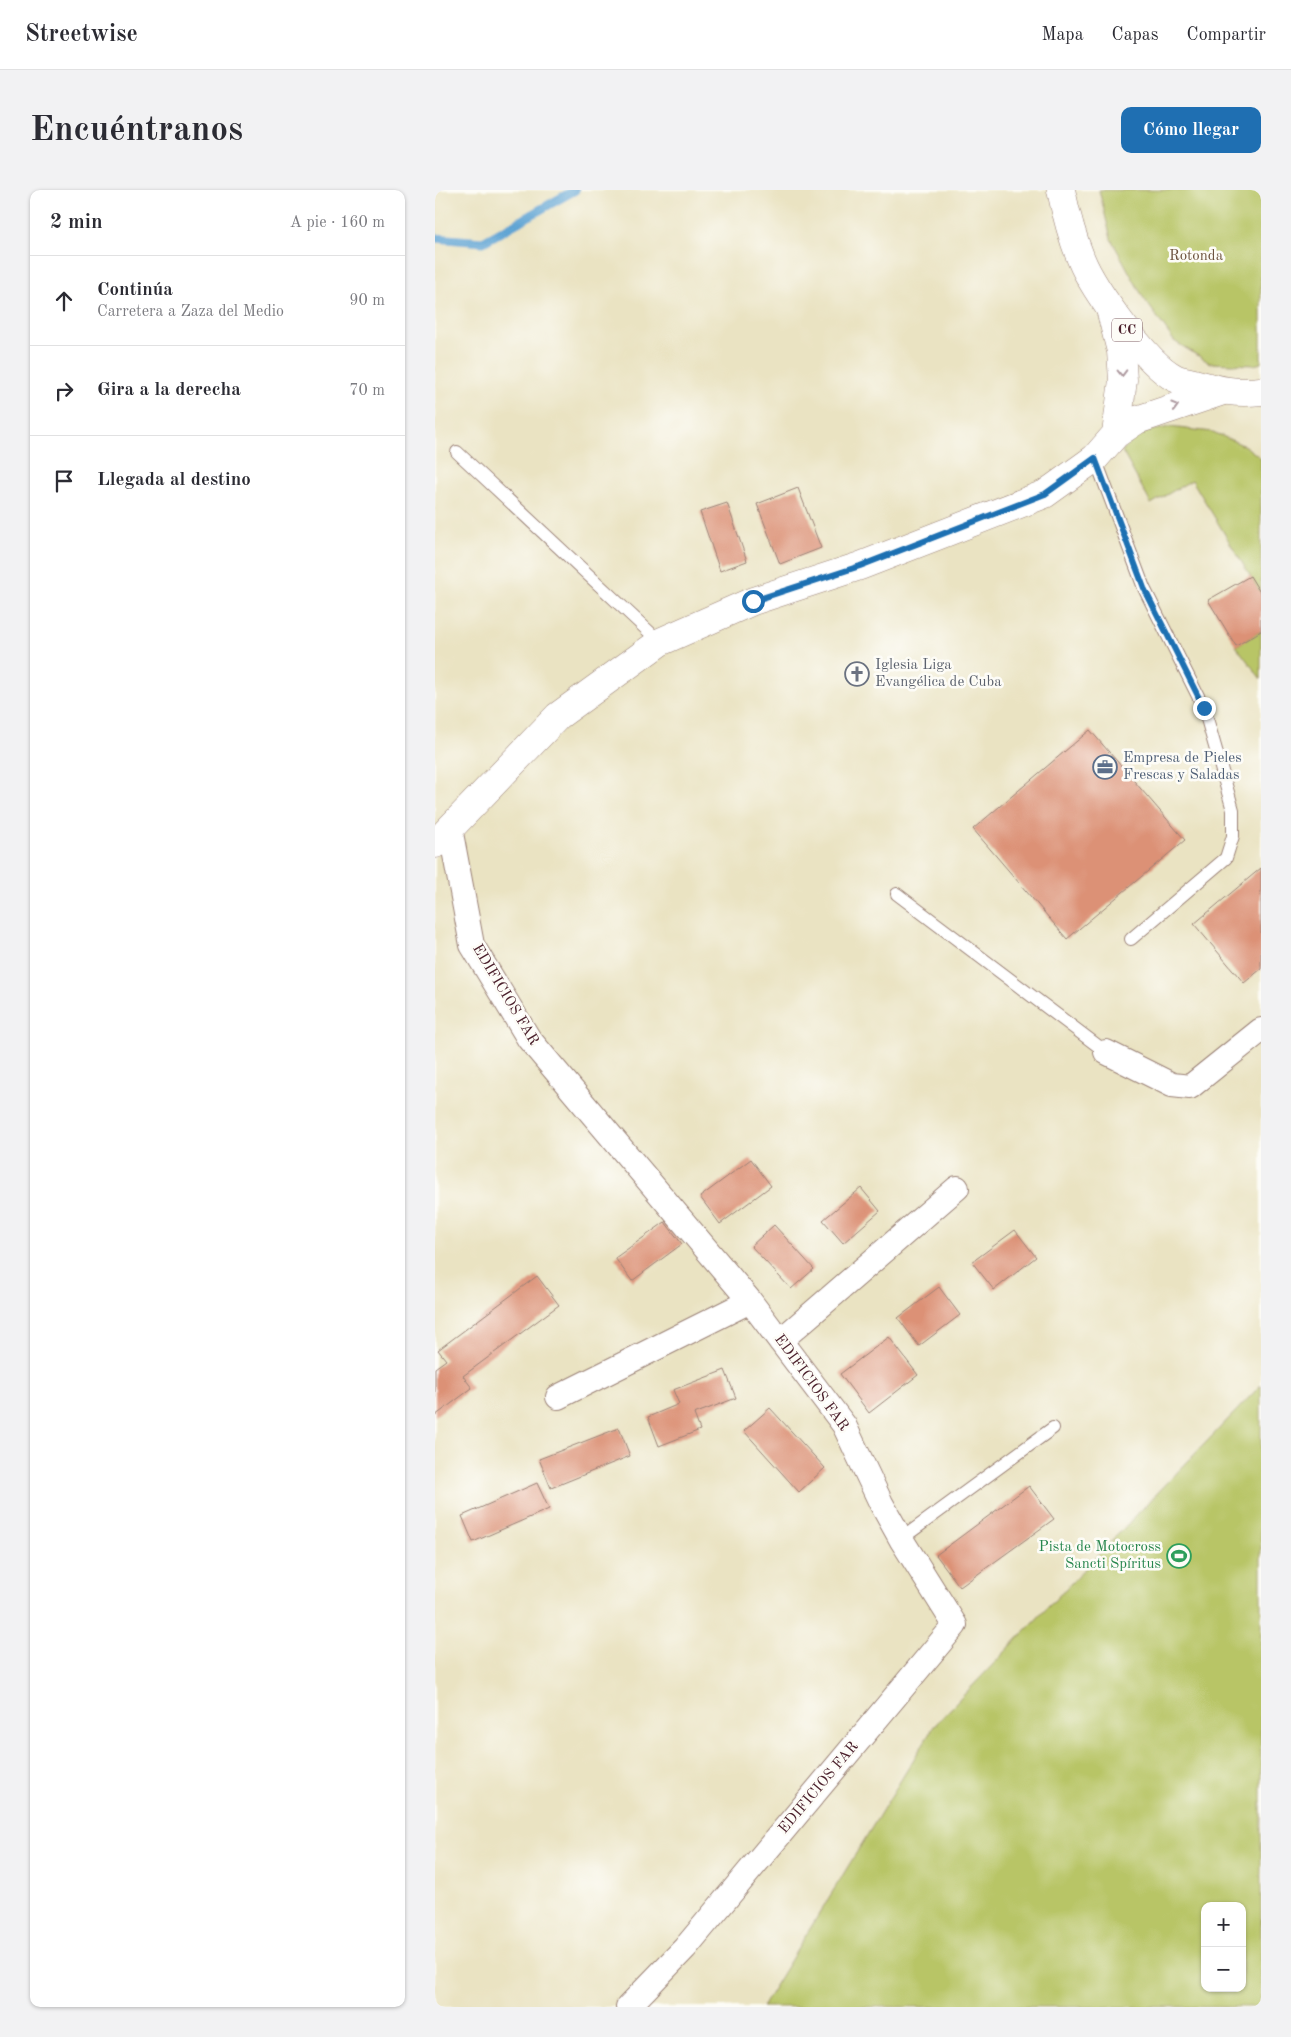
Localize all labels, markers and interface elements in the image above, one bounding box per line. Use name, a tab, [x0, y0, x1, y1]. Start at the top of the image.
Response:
text: Streetwise	[25, 23, 138, 47]
text: Mapa	[1041, 26, 1084, 44]
text: Capas	[1112, 26, 1159, 44]
text: Compartir	[1187, 26, 1266, 44]
button: Cómo llegar	[1121, 107, 1261, 153]
text: Encuéntranos	[30, 113, 243, 148]
text: 2 min	[50, 212, 103, 233]
text: A pie · 160 m	[290, 215, 385, 231]
park label: Rotonda	[1169, 249, 1224, 264]
text: Continúa	[97, 281, 173, 300]
icon: ahead	[50, 287, 78, 315]
text: 90 m	[349, 293, 385, 309]
text: Carretera a Zaza del Medio	[97, 304, 284, 320]
road number: CC	[1112, 318, 1142, 342]
one-way arrow	[1117, 370, 1127, 378]
icon: right	[50, 377, 78, 405]
text: Gira a la derecha	[97, 381, 241, 400]
text: 70 m	[349, 383, 385, 399]
one-way arrow	[1171, 401, 1179, 411]
icon: arrive	[50, 467, 78, 495]
text: Llegada al destino	[97, 471, 251, 490]
route start	[742, 590, 765, 613]
place label: Iglesia Liga Evangélica de Cuba	[875, 658, 1002, 690]
church icon: Iglesia Liga Evangélica de Cuba	[844, 661, 870, 687]
route end	[1193, 697, 1216, 720]
place label: Empresa de Pieles Frescas y Saladas	[1123, 751, 1242, 783]
office icon: Empresa de Pieles Frescas y Saladas	[1092, 754, 1118, 780]
street label: EDIFICIOS FAR	[469, 942, 541, 1048]
street label: EDIFICIOS FAR	[771, 1332, 851, 1434]
place label: Pista de Motocross Sancti Spíritus	[1039, 1540, 1161, 1572]
sports icon: Pista de Motocross Sancti Spíritus	[1166, 1543, 1192, 1569]
street label: EDIFICIOS FAR	[776, 1739, 862, 1837]
map controls	[1201, 1902, 1246, 1992]
button: +	[1201, 1902, 1246, 1947]
button: −	[1201, 1947, 1246, 1992]

